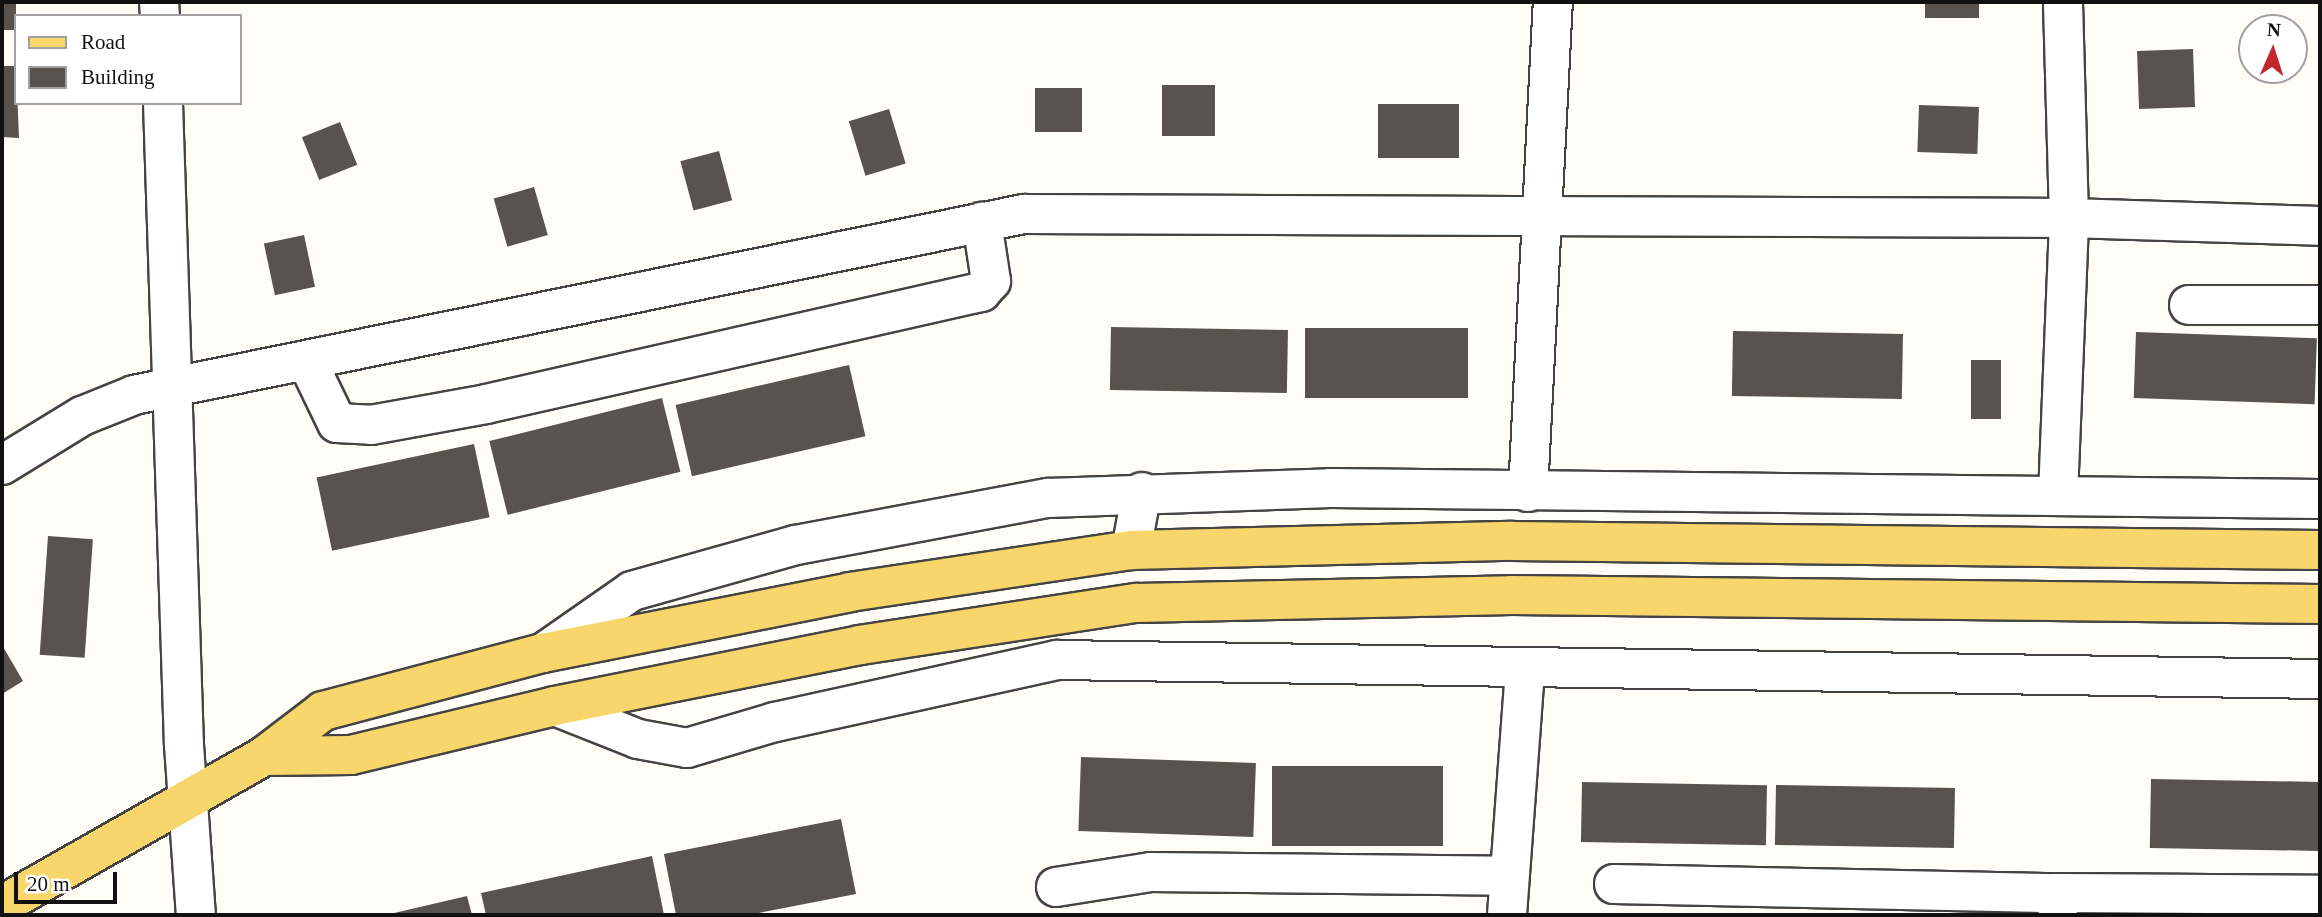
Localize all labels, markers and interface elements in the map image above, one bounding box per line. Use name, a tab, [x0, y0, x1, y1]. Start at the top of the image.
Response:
legend	[14, 14, 242, 105]
north arrow	[2238, 14, 2308, 84]
text: N	[2267, 19, 2281, 40]
text: Road	[81, 30, 125, 54]
text: Building	[81, 65, 155, 89]
scale bar	[18, 858, 121, 902]
text: 20 m	[27, 872, 70, 896]

